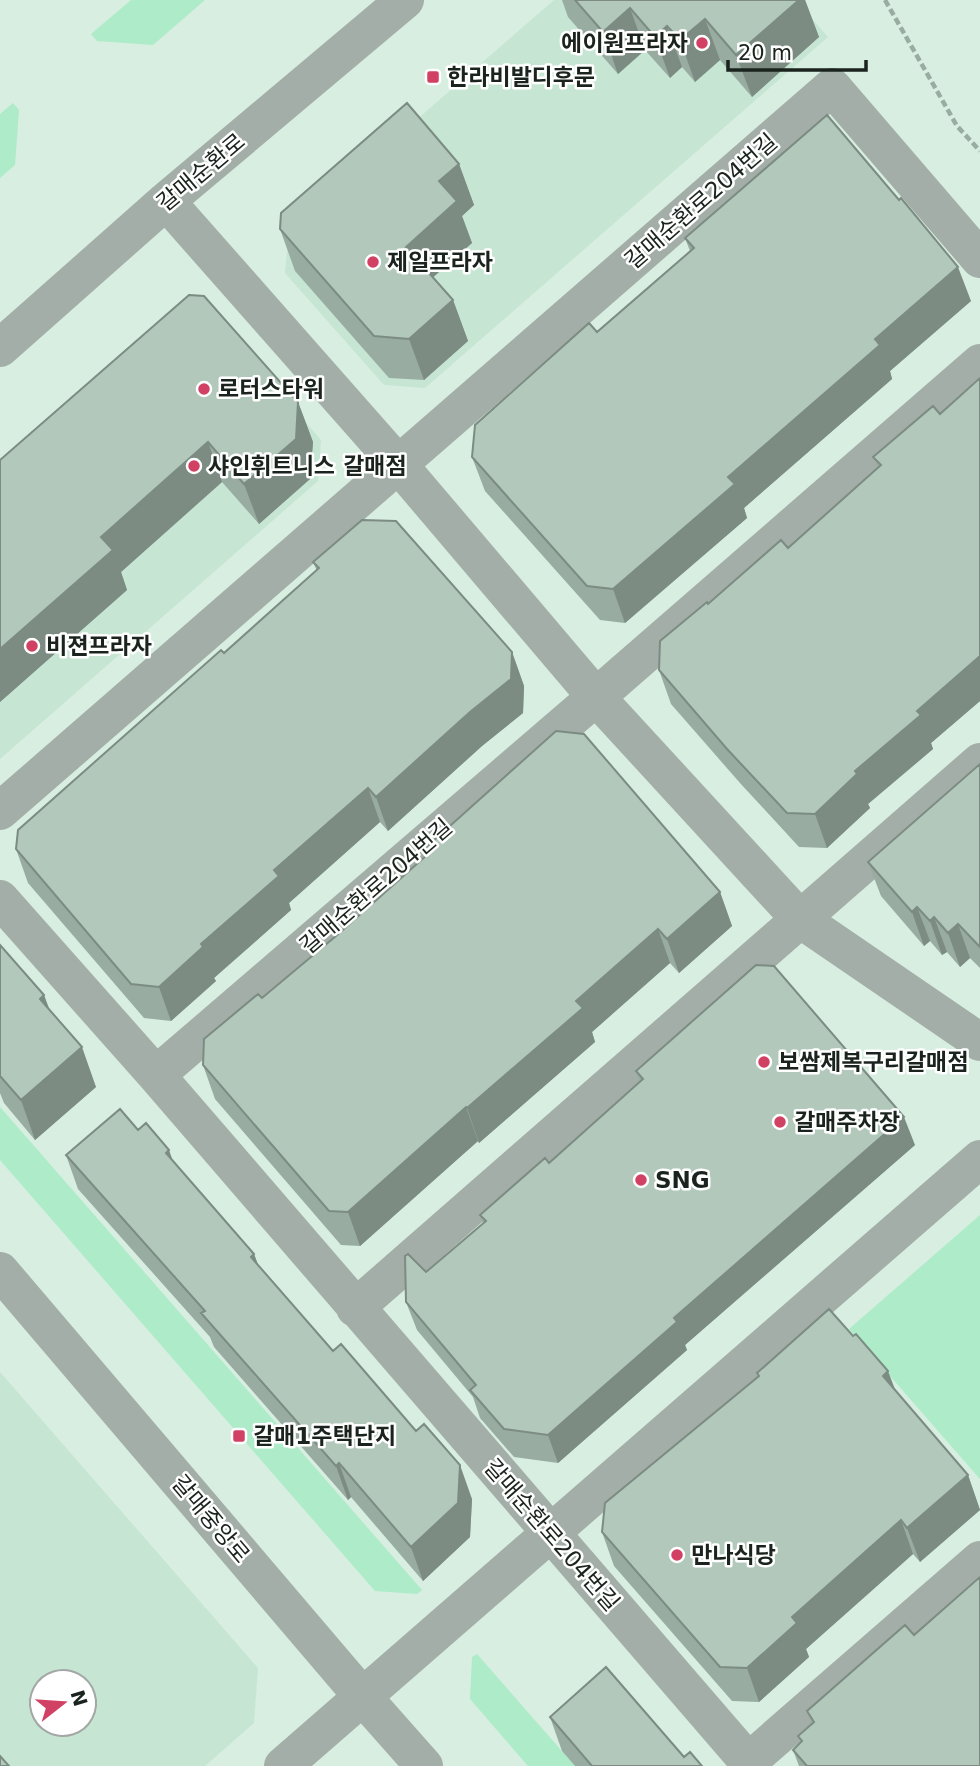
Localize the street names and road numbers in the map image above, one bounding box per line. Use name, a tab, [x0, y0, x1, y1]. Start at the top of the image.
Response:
street label: 갈매순환로	[152, 128, 250, 216]
street label: 갈매순환로204번길	[620, 128, 782, 274]
street label: 갈매순환로204번길	[295, 813, 457, 959]
street label: 갈매순환로204번길	[479, 1454, 625, 1616]
street label: 갈매중앙로	[167, 1470, 255, 1568]

